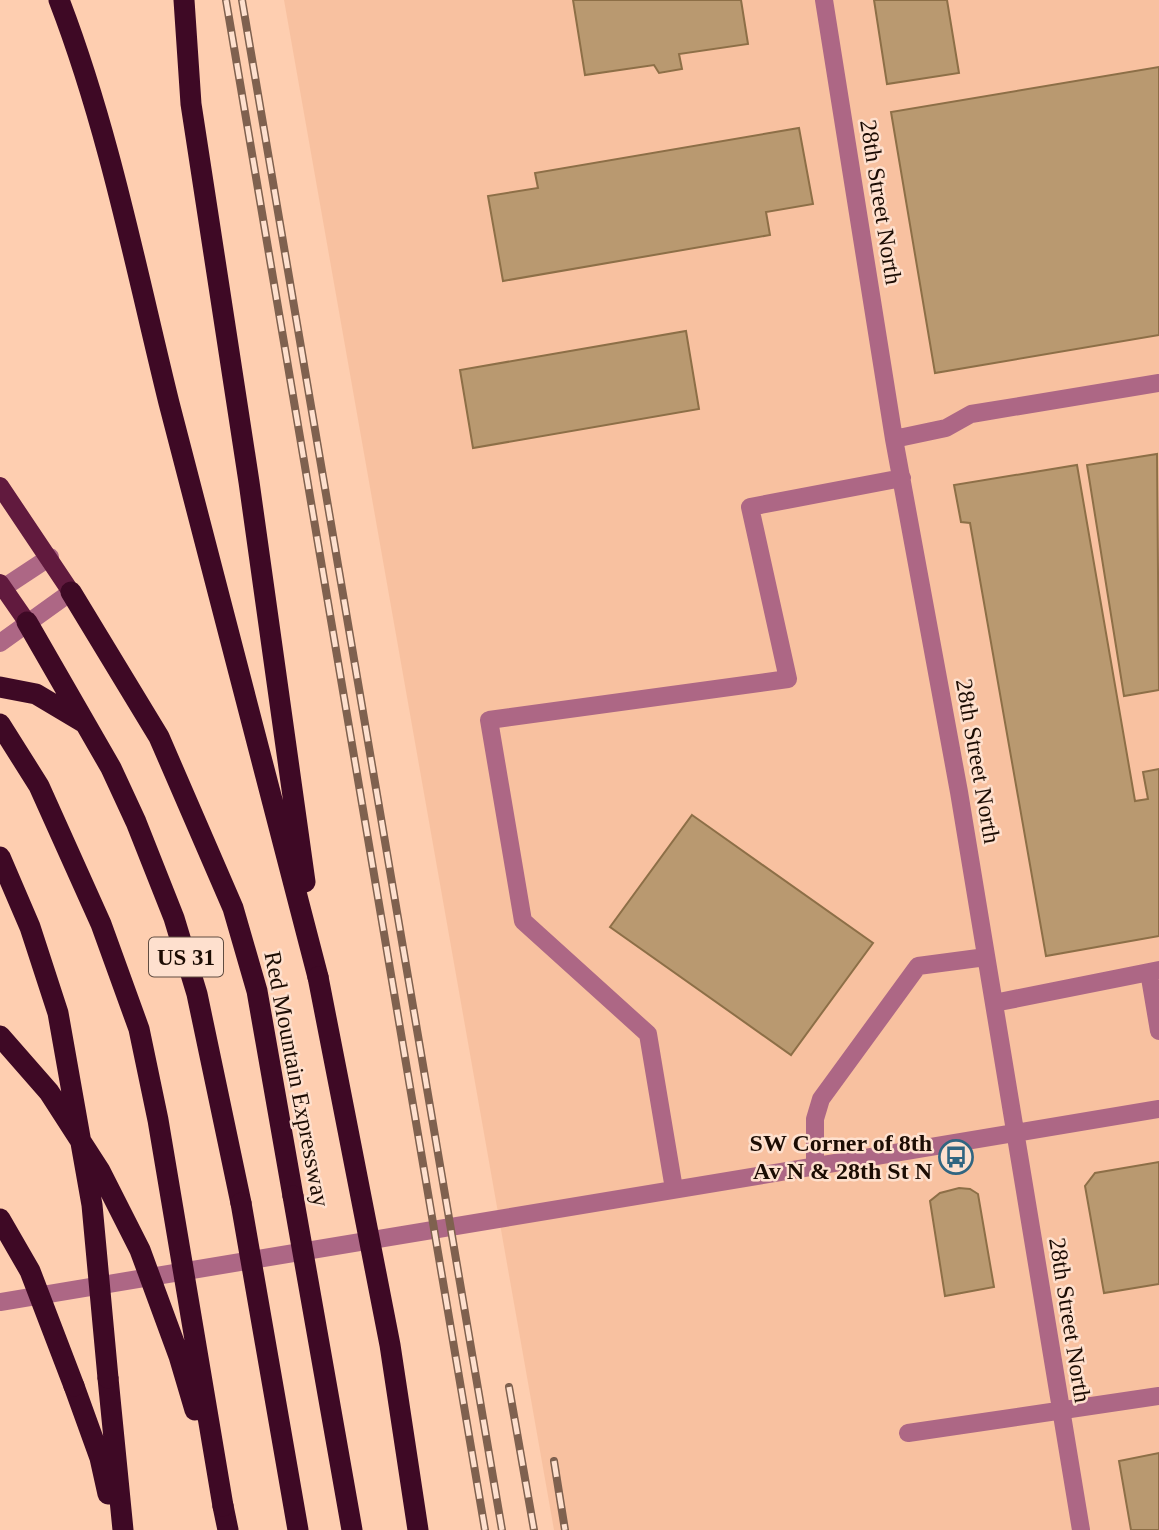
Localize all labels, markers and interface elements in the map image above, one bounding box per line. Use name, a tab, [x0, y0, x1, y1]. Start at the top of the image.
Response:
street label: 28th Street North	[855, 118, 907, 286]
street label: 28th Street North	[951, 677, 1005, 845]
road number: US 31	[149, 938, 223, 976]
street label: Red Mountain Expressway	[259, 949, 335, 1209]
place label: SW Corner of 8th Av N & 28th St N	[750, 1130, 933, 1184]
bus stop icon: SW Corner of 8th Av N & 28th St N	[937, 1138, 975, 1176]
street label: 28th Street North	[1044, 1236, 1096, 1404]

